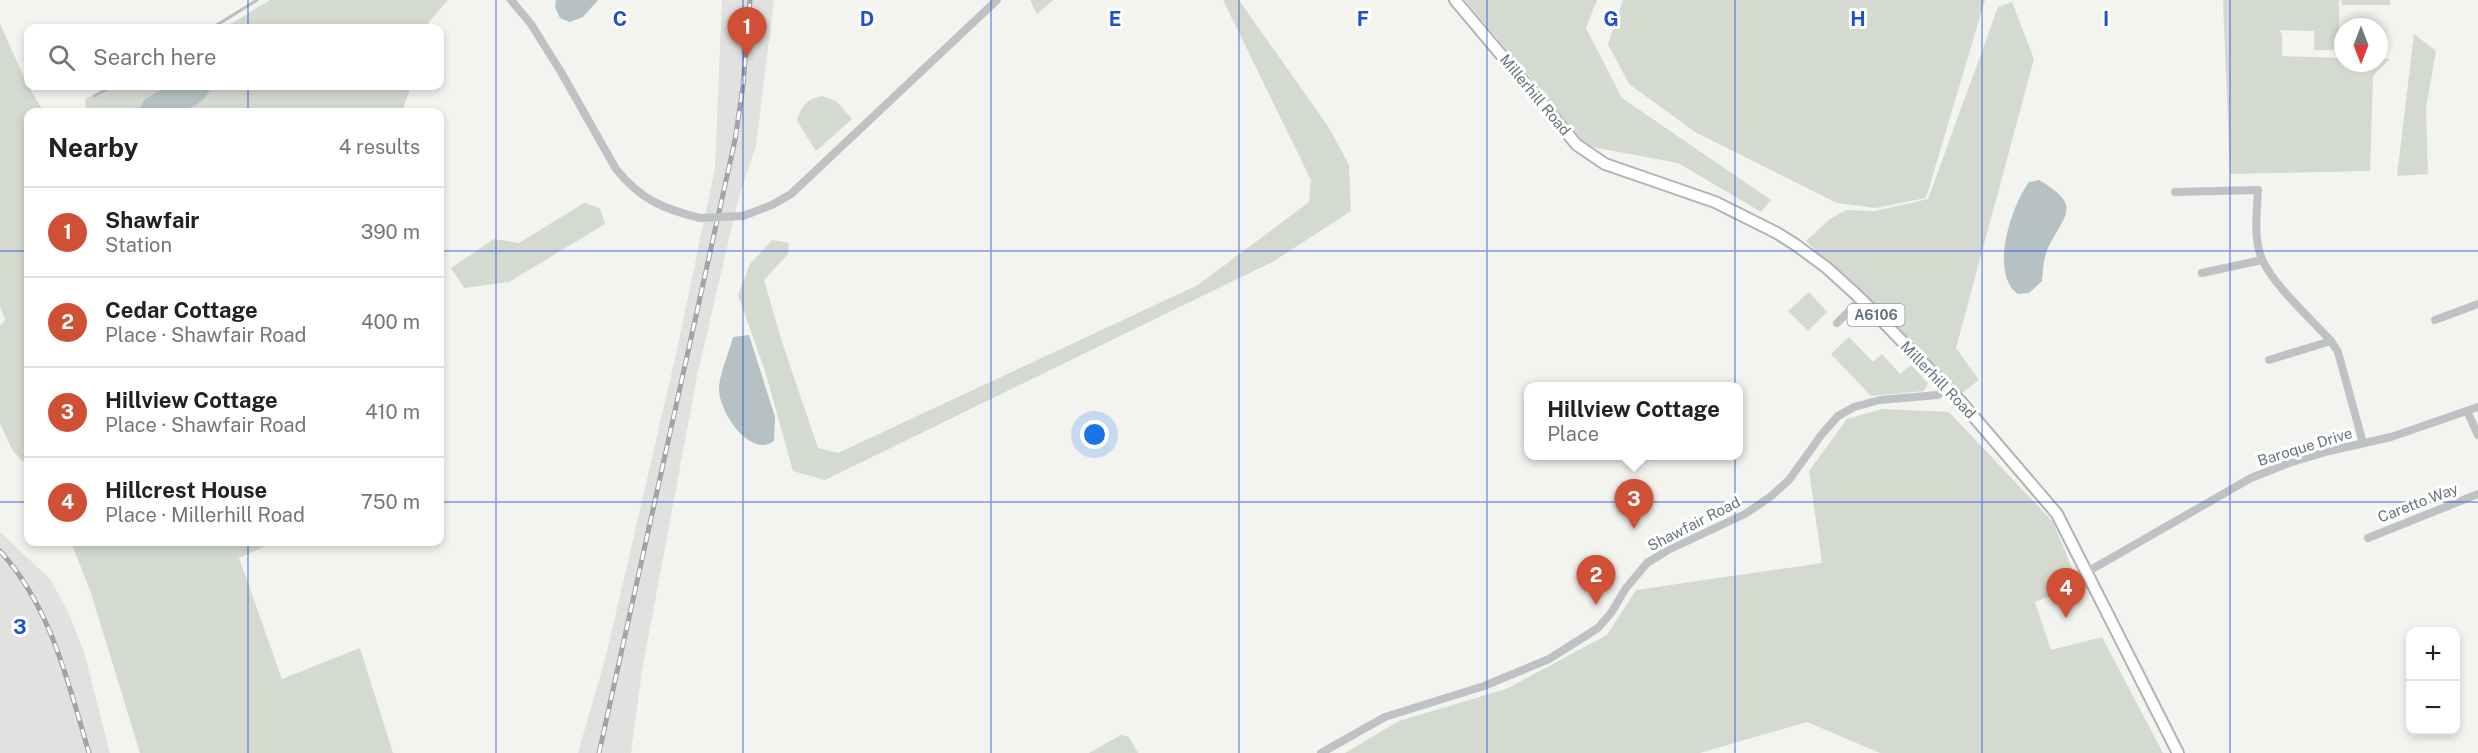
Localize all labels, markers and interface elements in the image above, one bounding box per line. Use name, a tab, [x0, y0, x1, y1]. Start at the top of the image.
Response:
text: C	[613, 7, 627, 31]
text: D	[860, 7, 874, 31]
text: E	[1109, 7, 1121, 31]
text: F	[1357, 7, 1369, 31]
text: G	[1603, 7, 1619, 31]
text: H	[1850, 7, 1866, 31]
text: I	[2103, 7, 2109, 31]
pin: 1	[728, 8, 766, 57]
north arrow	[2334, 18, 2388, 72]
search box	[24, 24, 444, 90]
icon: search	[45, 41, 78, 74]
text: Search here	[93, 44, 217, 70]
street label: Millerhill Road	[1497, 51, 1574, 139]
text: Nearby	[48, 132, 138, 163]
text: 4 results	[339, 135, 420, 159]
text: Shawfair	[105, 207, 199, 233]
text: 1	[63, 220, 72, 244]
text: 390 m	[361, 220, 420, 244]
text: Station	[105, 233, 172, 257]
text: Cedar Cottage	[105, 297, 258, 323]
road number: A6106	[1848, 304, 1904, 326]
text: 2	[61, 310, 74, 334]
text: 400 m	[361, 310, 420, 334]
text: Place · Shawfair Road	[105, 323, 307, 347]
street label: Millerhill Road	[1897, 338, 1979, 422]
popup	[1524, 382, 1743, 460]
text: Hillview Cottage	[105, 387, 278, 413]
text: Hillview Cottage	[1547, 396, 1720, 422]
text: 3	[61, 400, 74, 424]
text: 410 m	[365, 400, 420, 424]
text: Place · Shawfair Road	[105, 413, 307, 437]
your location	[1080, 420, 1109, 449]
text: Place	[1547, 422, 1599, 446]
street label: Baroque Drive	[2255, 424, 2354, 469]
text: Hillcrest House	[105, 477, 267, 503]
street label: Caretto Way	[2375, 479, 2460, 526]
pin: 3	[1614, 480, 1654, 529]
text: 4	[61, 490, 74, 514]
text: 750 m	[361, 490, 420, 514]
street label: Shawfair Road	[1645, 493, 1743, 554]
text: Place · Millerhill Road	[105, 503, 305, 527]
pin: 2	[1576, 556, 1616, 605]
pin: 4	[2046, 568, 2086, 618]
text: 3	[13, 615, 27, 639]
map controls	[2406, 627, 2460, 735]
button: +	[2406, 627, 2460, 681]
button: −	[2406, 681, 2460, 735]

